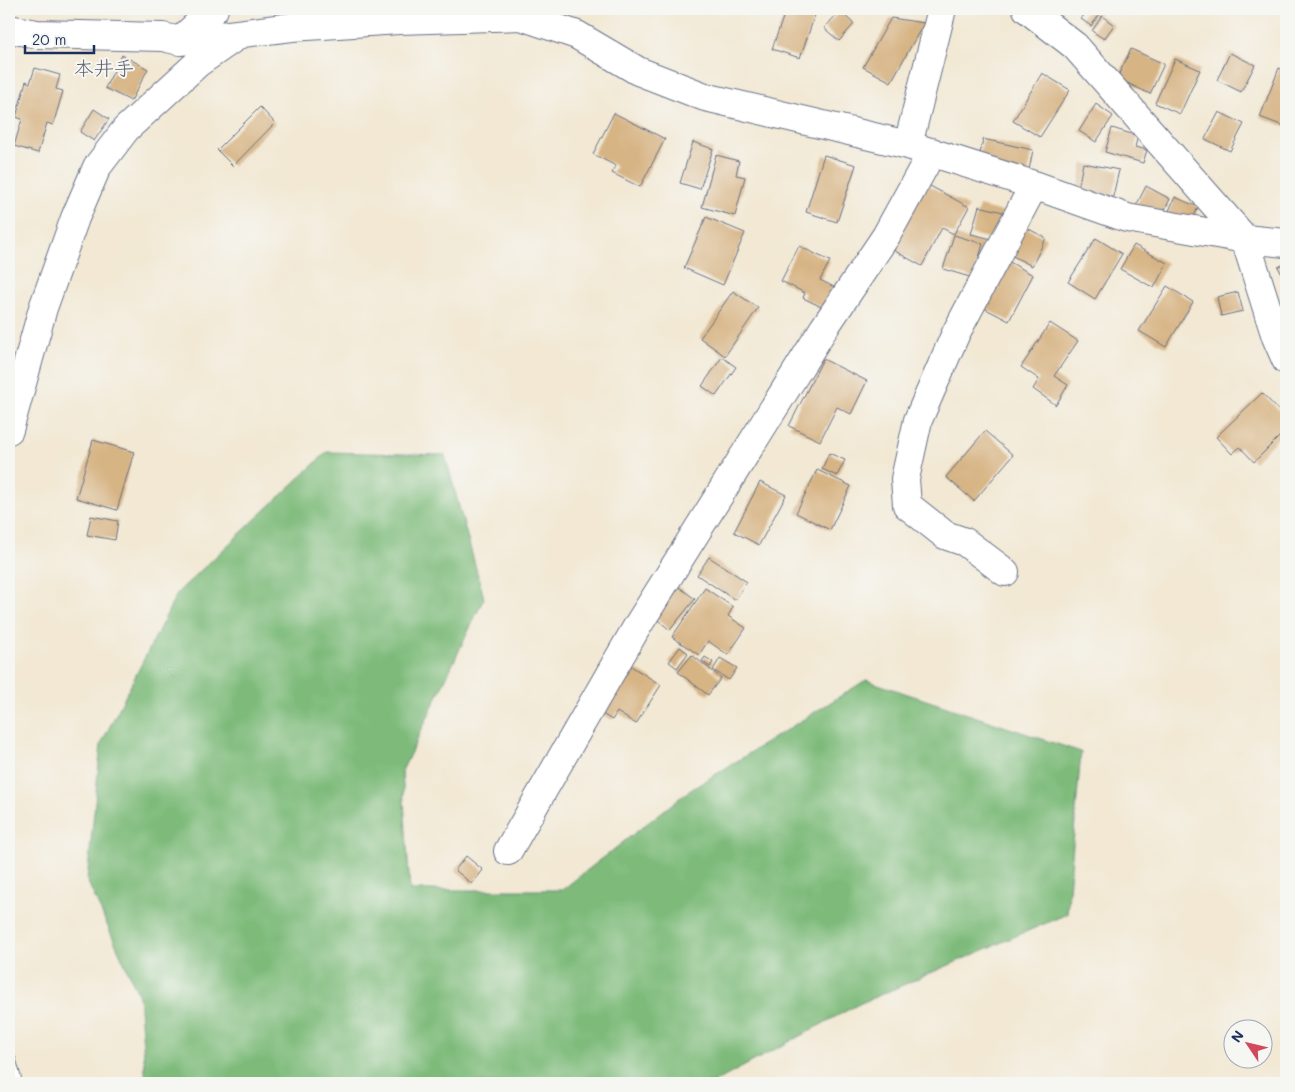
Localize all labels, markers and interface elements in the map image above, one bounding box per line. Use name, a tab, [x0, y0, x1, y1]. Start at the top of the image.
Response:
scale bar	[25, 22, 94, 54]
text: 20 m	[32, 29, 66, 49]
district label: 本井手	[74, 54, 134, 80]
north arrow	[1222, 1020, 1272, 1070]
text: N	[1226, 1026, 1248, 1046]

